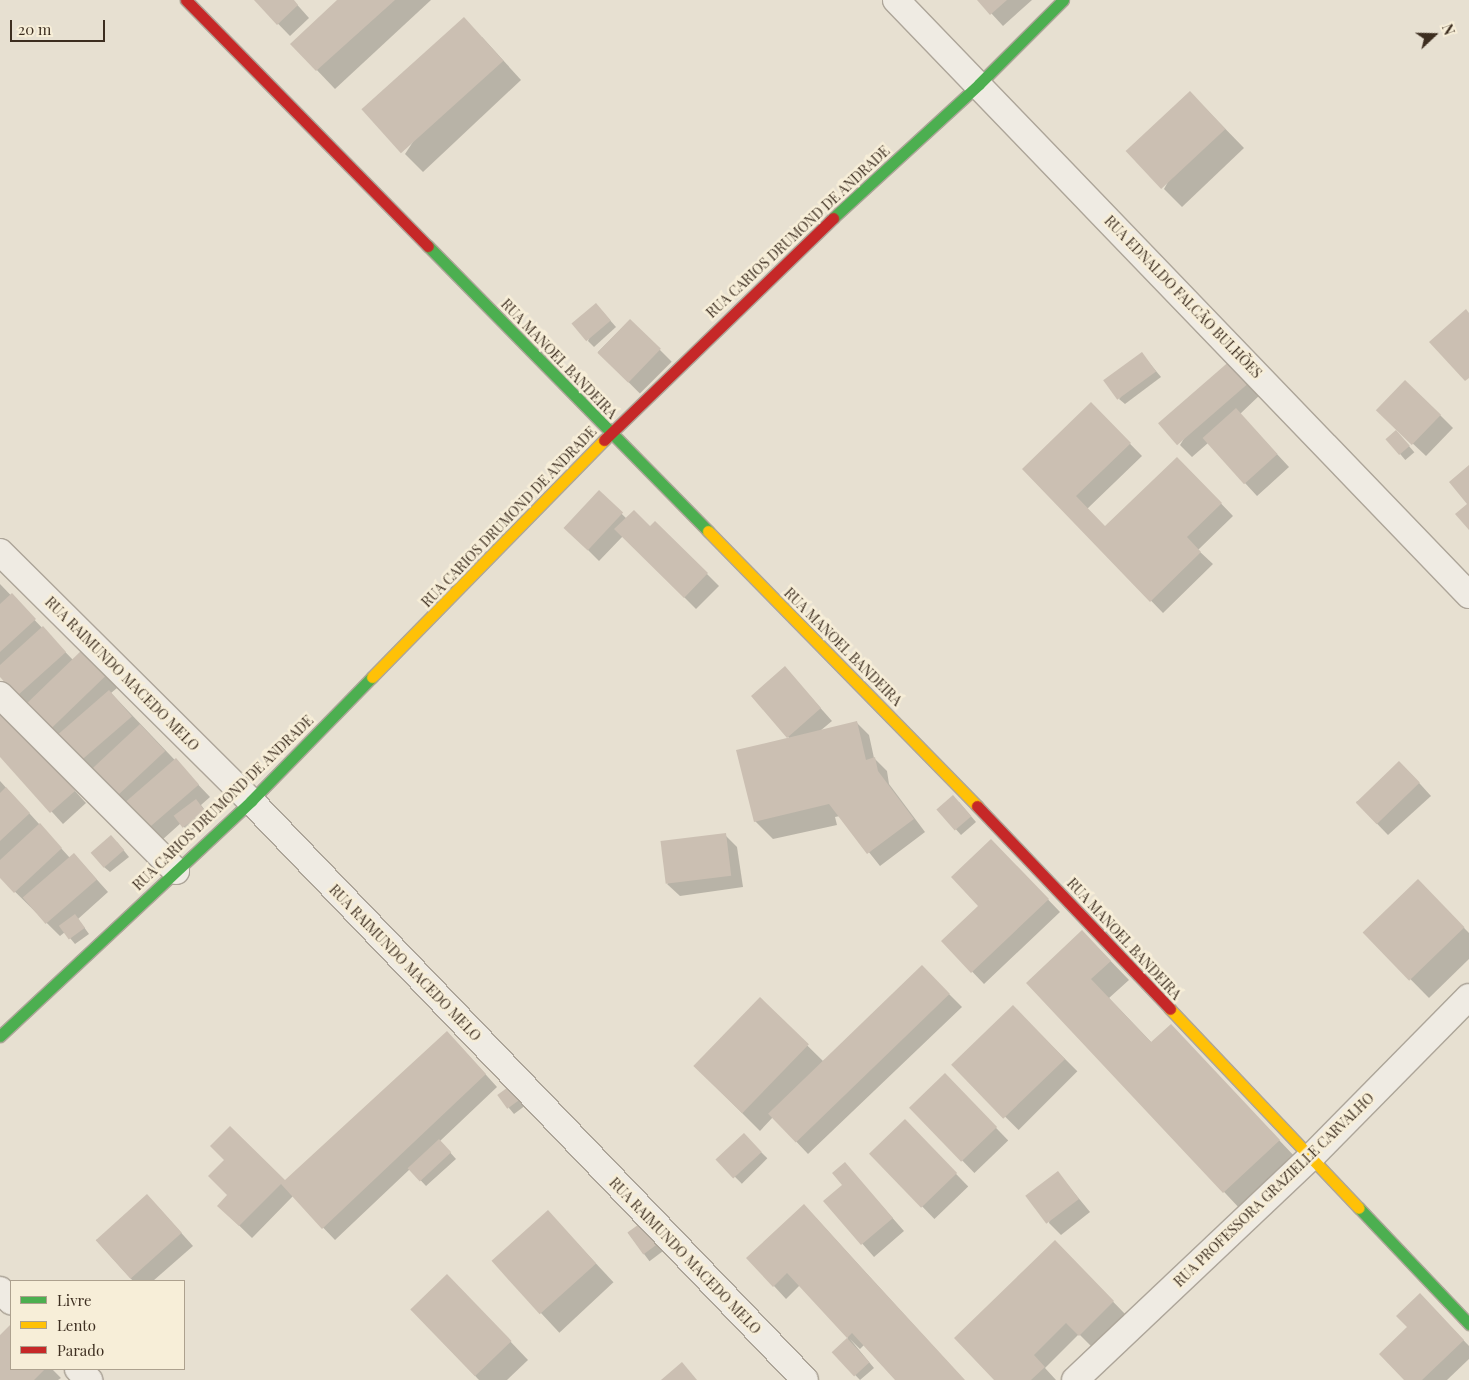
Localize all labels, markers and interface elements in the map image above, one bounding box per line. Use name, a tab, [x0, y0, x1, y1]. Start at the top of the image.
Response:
scale bar	[12, 10, 108, 42]
north arrow	[1409, 10, 1459, 60]
text: 20 m	[18, 19, 51, 39]
text: N	[1438, 21, 1459, 38]
street label: RUA CARIOS DRUMOND DE ANDRADE	[703, 142, 893, 322]
street label: RUA EDNALDO FALCÃO BULHÕES	[1101, 212, 1265, 382]
street label: RUA MANOEL BANDEIRA	[497, 296, 621, 422]
street label: RUA CARIOS DRUMOND DE ANDRADE	[418, 423, 600, 611]
street label: RUA MANOEL BANDEIRA	[781, 585, 905, 709]
street label: RUA RAIMUNDO MACEDO MELO	[42, 594, 202, 754]
street label: RUA CARIOS DRUMOND DE ANDRADE	[129, 712, 317, 894]
street label: RUA MANOEL BANDEIRA	[1063, 875, 1185, 1003]
street label: RUA RAIMUNDO MACEDO MELO	[326, 881, 484, 1045]
street label: RUA PROFESSORA GRAZIELLE CARVALHO	[1171, 1090, 1377, 1290]
street label: RUA RAIMUNDO MACEDO MELO	[606, 1174, 764, 1338]
legend	[10, 1280, 185, 1370]
text: Livre	[57, 1290, 92, 1310]
text: Lento	[57, 1315, 96, 1335]
text: Parado	[57, 1340, 104, 1360]

